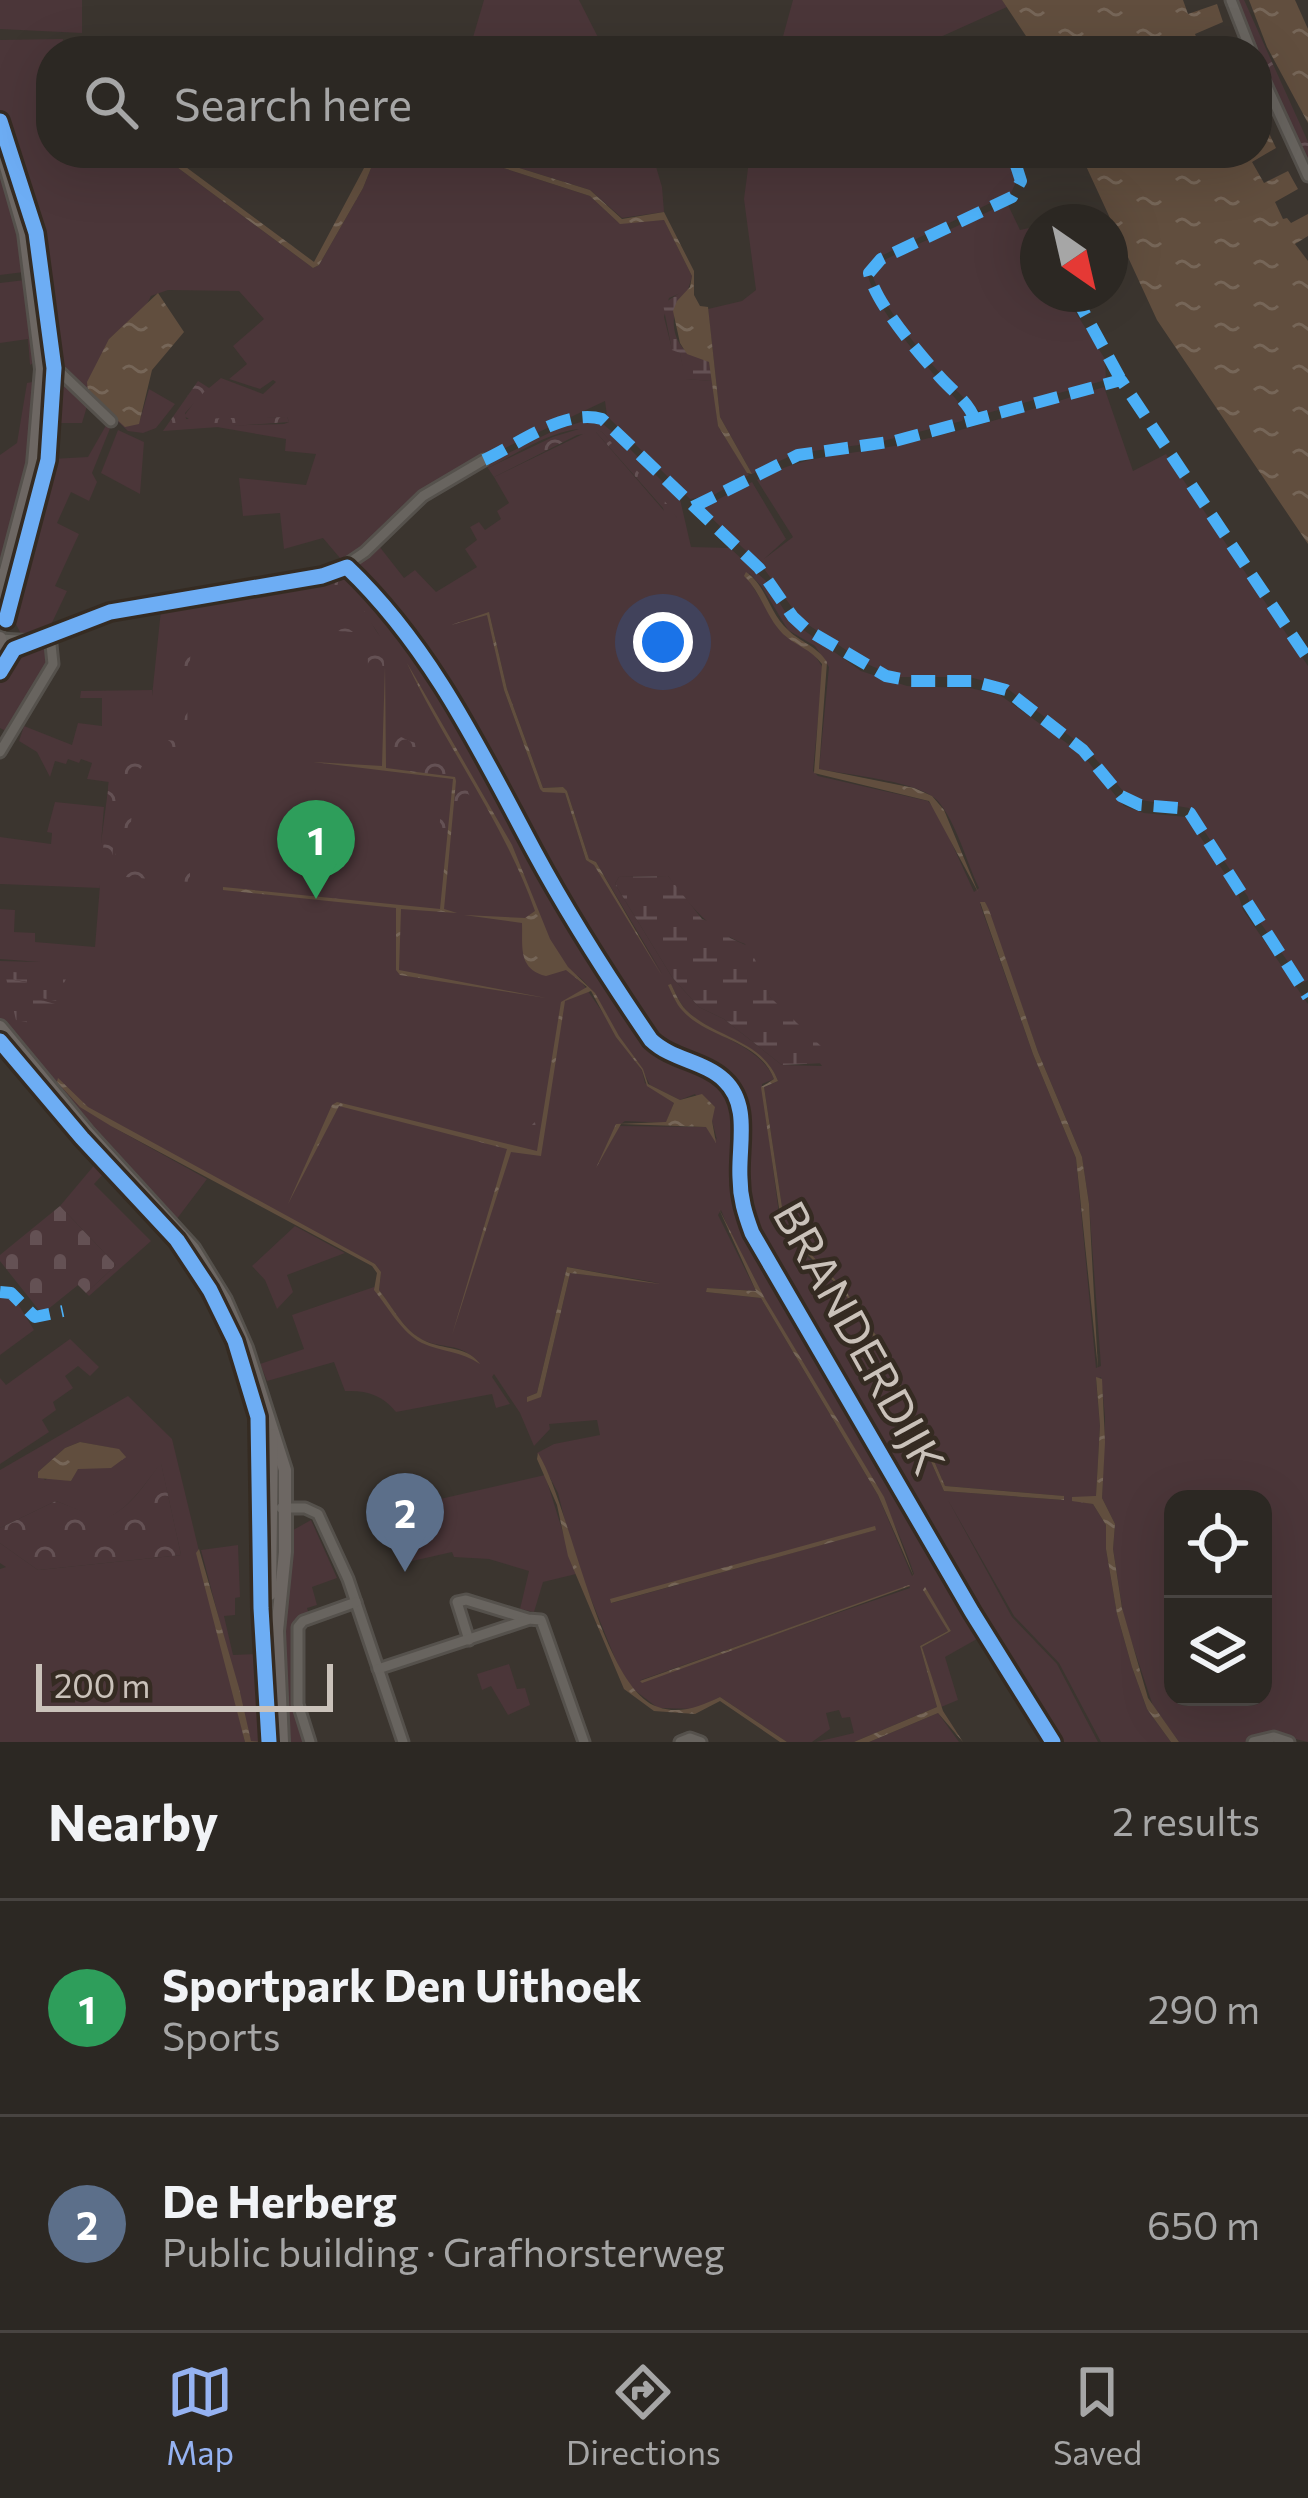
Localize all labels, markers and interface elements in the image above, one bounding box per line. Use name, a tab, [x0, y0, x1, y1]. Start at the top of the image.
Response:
search box	[36, 36, 1272, 168]
icon: search	[78, 69, 144, 135]
text: Search here	[174, 75, 412, 130]
north arrow	[1020, 204, 1128, 312]
your location	[633, 612, 693, 672]
pin: 1	[277, 800, 355, 899]
street label: BRANDERDIJK	[764, 1191, 959, 1483]
pin: 2	[366, 1473, 444, 1572]
map controls	[1164, 1490, 1272, 1706]
button: locate	[1164, 1490, 1272, 1598]
button: layers	[1164, 1598, 1272, 1706]
scale bar	[36, 1658, 333, 1711]
text: 200 m	[54, 1664, 150, 1705]
text: Nearby	[48, 1789, 218, 1852]
text: 2 results	[1112, 1796, 1260, 1844]
text: Sportpark Den Uithoek	[162, 1956, 642, 2011]
text: 1	[78, 1984, 96, 2032]
text: 290 m	[1148, 1984, 1260, 2032]
text: Sports	[162, 2011, 281, 2059]
text: De Herberg	[162, 2172, 397, 2227]
text: 2	[76, 2200, 98, 2248]
text: 650 m	[1147, 2200, 1260, 2248]
text: Public building · Grafhorsterweg	[162, 2227, 725, 2275]
tab: Map	[166, 2359, 234, 2472]
tab: Directions	[566, 2359, 721, 2472]
tab: Saved	[1053, 2359, 1142, 2472]

